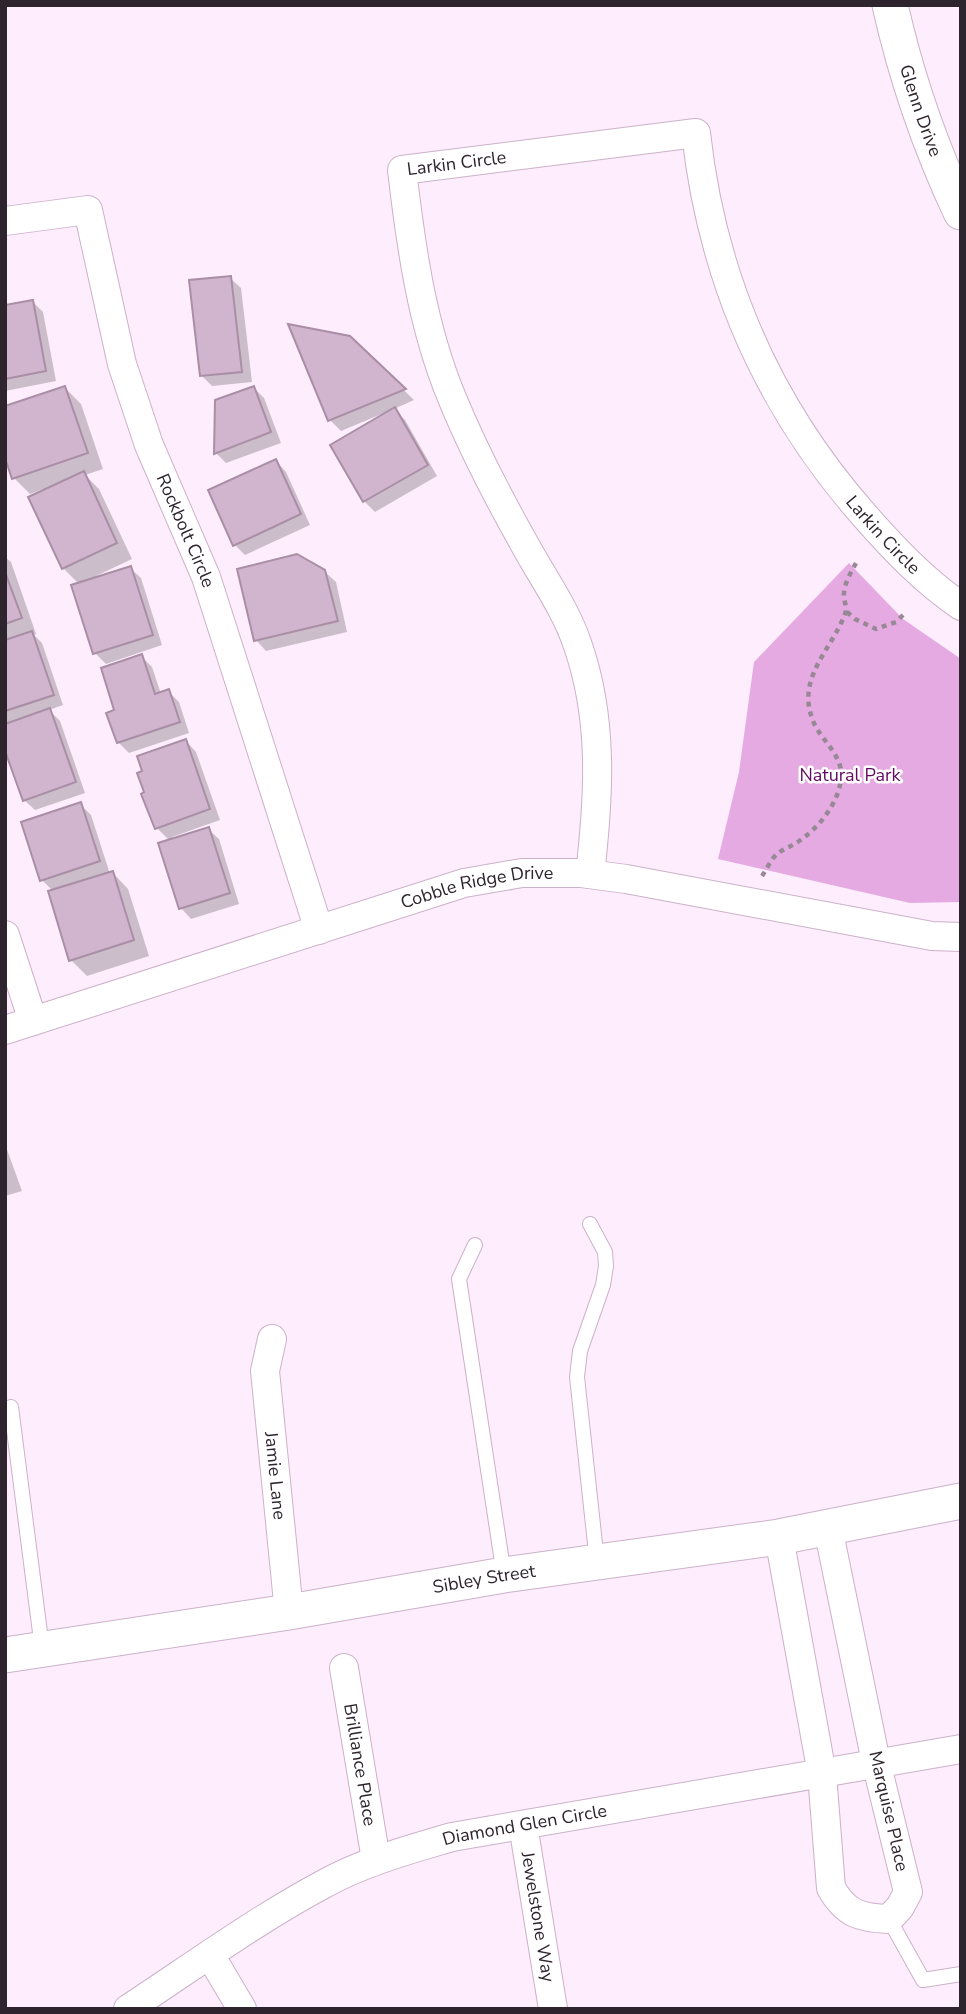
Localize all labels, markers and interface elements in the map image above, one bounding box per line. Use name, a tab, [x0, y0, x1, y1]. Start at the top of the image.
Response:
street label: Glenn Drive	[894, 62, 948, 160]
street label: Larkin Circle	[406, 145, 507, 181]
street label: Rockbolt Circle	[151, 470, 221, 590]
street label: Larkin Circle	[840, 490, 926, 580]
park label: Natural Park	[799, 763, 902, 787]
street label: Cobble Ridge Drive	[397, 861, 553, 915]
street label: Jamie Lane	[259, 1430, 292, 1521]
street label: Sibley Street	[431, 1559, 537, 1599]
street label: Brilliance Place	[338, 1702, 382, 1828]
street label: Marquise Place	[863, 1748, 915, 1874]
street label: Diamond Glen Circle	[440, 1798, 609, 1851]
street label: Jewelstone Way	[515, 1849, 561, 1985]

